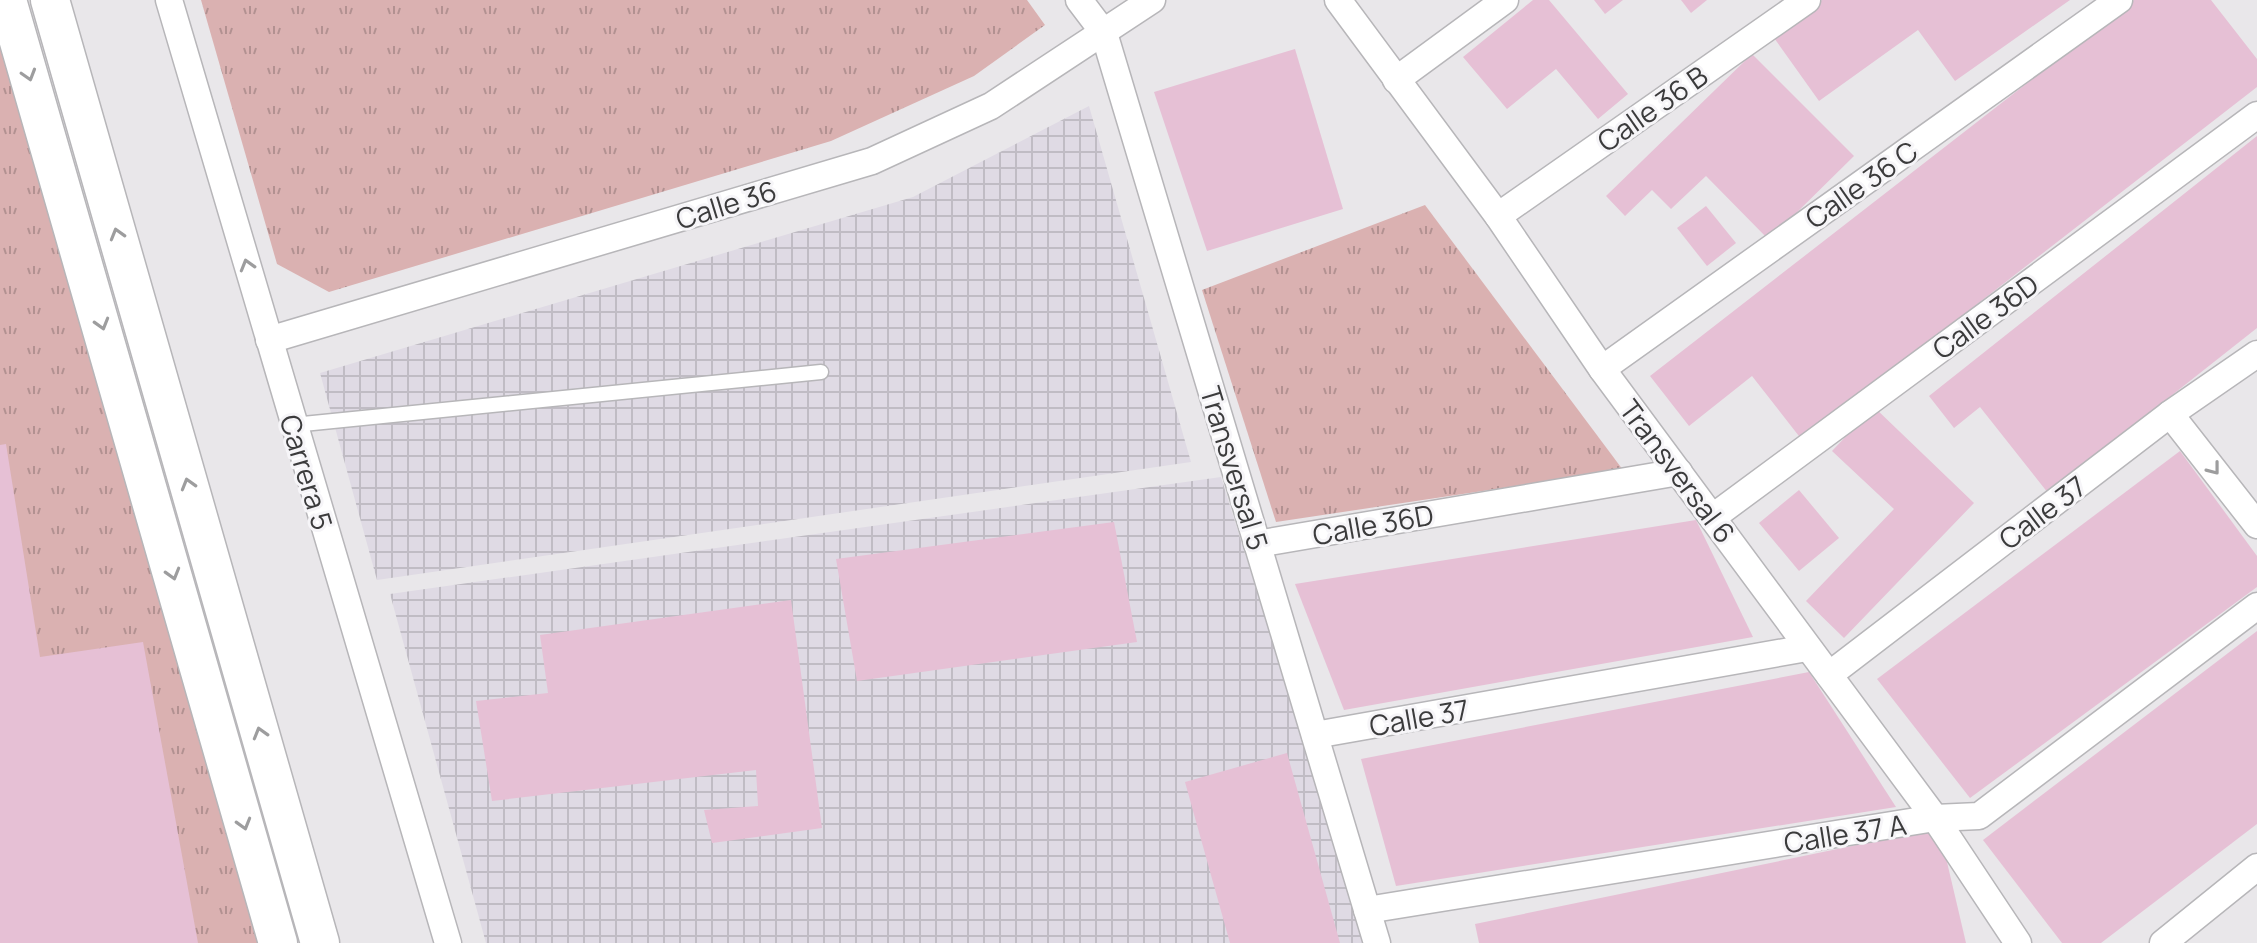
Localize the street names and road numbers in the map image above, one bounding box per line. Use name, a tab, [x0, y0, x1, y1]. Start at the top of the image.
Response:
street label: Calle 36 B	[1589, 56, 1715, 160]
street label: Calle 36 C	[1797, 131, 1925, 237]
street label: Calle 36	[671, 171, 781, 237]
street label: Calle 36D	[1924, 265, 2046, 367]
street label: Transversal 5	[1192, 381, 1278, 555]
street label: Transversal 6	[1612, 391, 1744, 551]
street label: Carrera 5	[271, 410, 343, 534]
street label: Calle 37	[1991, 467, 2093, 557]
street label: Calle 36D	[1309, 495, 1437, 553]
street label: Calle 37	[1366, 690, 1472, 744]
street label: Calle 37 A	[1781, 805, 1909, 861]

